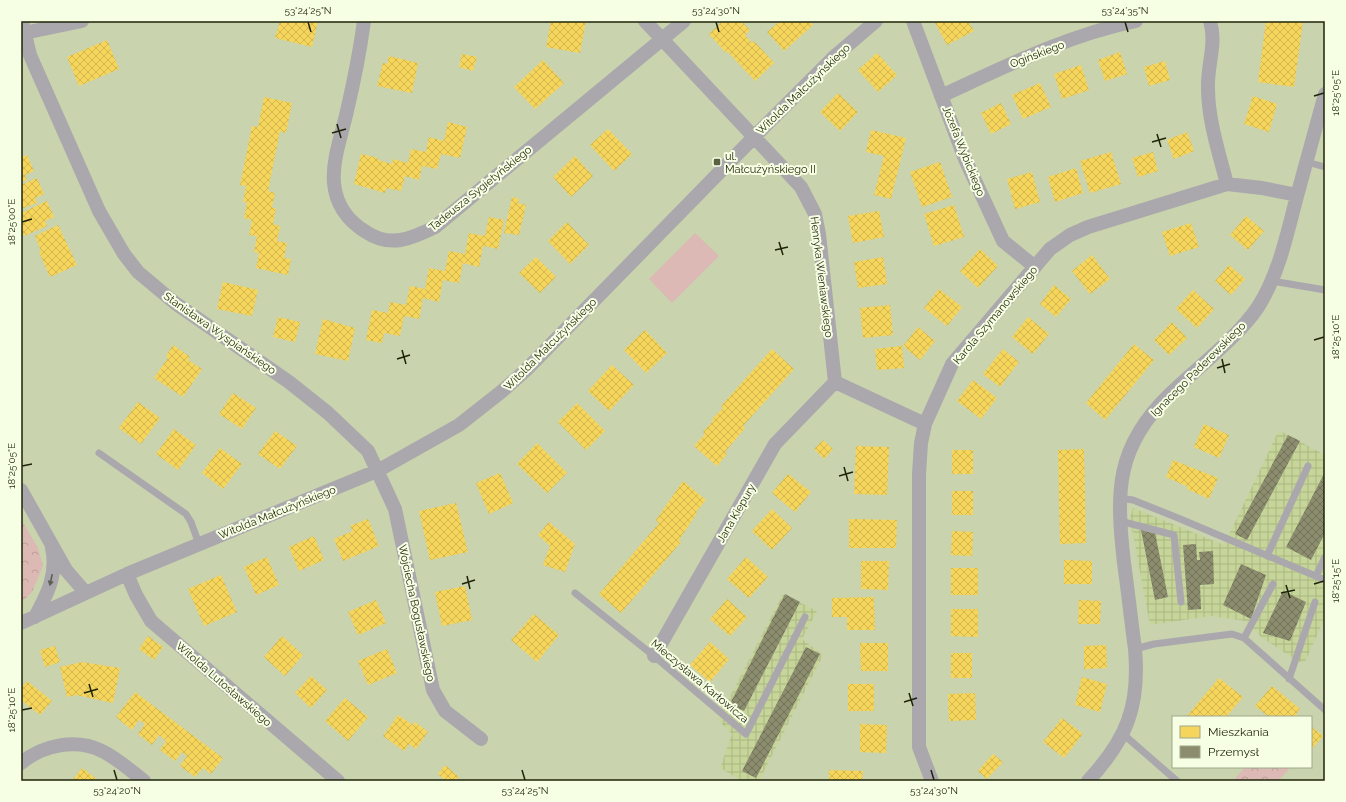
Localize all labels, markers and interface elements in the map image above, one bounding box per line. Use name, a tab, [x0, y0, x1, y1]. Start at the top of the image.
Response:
text: 53°24'25"N	[284, 5, 332, 16]
text: 53°24'30"N	[692, 5, 740, 16]
text: 53°24'35"N	[1101, 5, 1149, 16]
street label: Ogińskiego	[1008, 38, 1067, 71]
street label: Witolda Małcużyńskiego	[754, 41, 853, 138]
text: 18°25'05"E	[1330, 70, 1341, 116]
street label: Józefa Wybickiego	[940, 104, 988, 199]
street label: Tadeusza Sygietyńskiego	[426, 143, 535, 234]
place label: ul. Małcużyńskiego II	[725, 150, 816, 176]
marker: ul. Małcużyńskiego II	[712, 157, 722, 167]
text: 18°25'00"E	[6, 199, 17, 245]
street label: Henryka Wieniawskiego	[808, 216, 835, 339]
street label: Karola Szymanowskiego	[951, 263, 1041, 367]
street label: Stanisława Wyspiańskiego	[161, 290, 279, 377]
street label: Witolda Małcużyńskiego	[502, 295, 600, 393]
text: 18°25'10"E	[1330, 315, 1341, 359]
street label: Ignacego Paderewskiego	[1148, 319, 1249, 419]
text: 18°25'05"E	[6, 443, 17, 489]
street label: Jana Kiepury	[714, 482, 758, 545]
street label: Witolda Małcużyńskiego	[217, 483, 338, 542]
street label: Wojciecha Bogusławskiego	[396, 543, 437, 683]
text: 18°25'15"E	[1330, 559, 1341, 603]
one-way arrow	[48, 574, 54, 587]
street label: Mieczysława Karłowicza	[648, 637, 751, 726]
street label: Witolda Lutosławskiego	[173, 639, 274, 730]
text: 18°25'10"E	[6, 688, 17, 732]
legend	[1172, 716, 1312, 768]
text: Mieszkania	[1208, 725, 1269, 739]
text: Przemysł	[1208, 745, 1260, 759]
text: 53°24'20"N	[93, 785, 141, 796]
text: 53°24'25"N	[501, 785, 549, 796]
text: 53°24'30"N	[910, 785, 958, 796]

